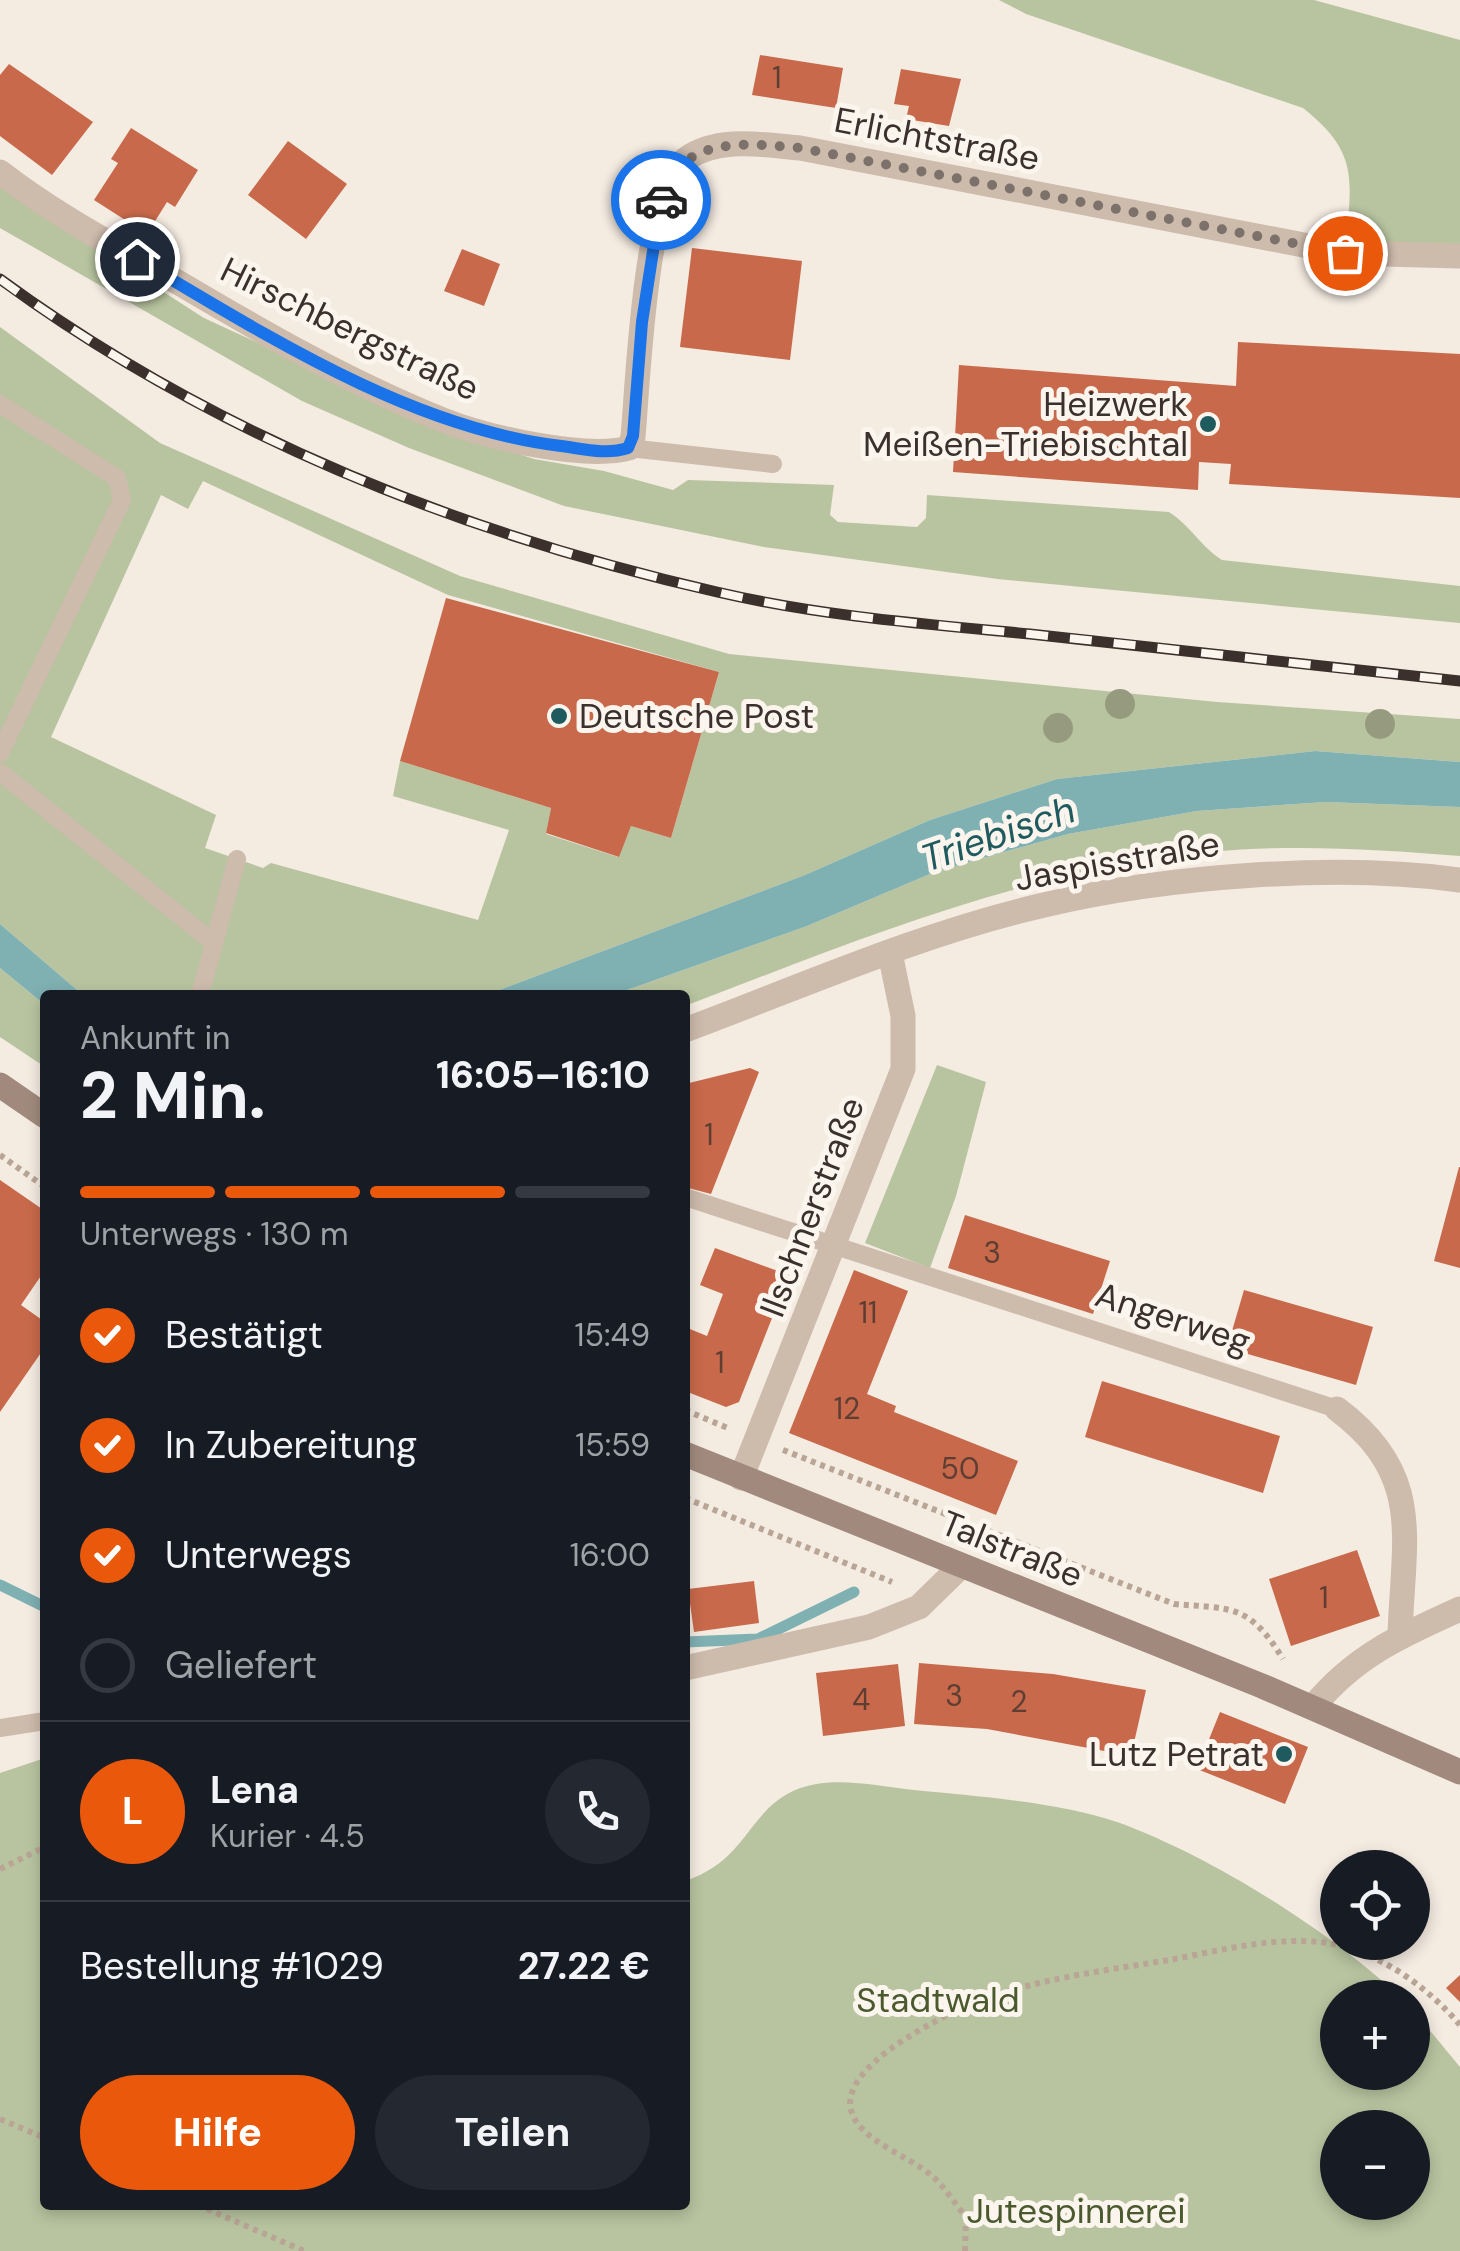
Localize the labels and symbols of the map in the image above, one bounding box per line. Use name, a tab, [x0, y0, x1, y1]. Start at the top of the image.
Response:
house number: 1	[772, 58, 782, 97]
street label: Erlichtstraße	[831, 97, 1043, 181]
courier	[611, 150, 711, 250]
pin	[1303, 211, 1388, 296]
pin	[95, 217, 180, 302]
street label: Hirschbergstraße	[213, 247, 487, 411]
place label: Heizwerk Meißen-Triebischtal	[863, 381, 1188, 467]
marker: Heizwerk Meißen-Triebischtal	[1197, 413, 1219, 435]
place label: Deutsche Post	[579, 693, 814, 739]
marker: Deutsche Post	[548, 705, 570, 727]
water label: Triebisch	[914, 784, 1082, 884]
street label: Jaspisstraße	[1011, 820, 1223, 902]
street label: Ilschnerstraße	[749, 1091, 875, 1323]
house number: 1	[704, 1115, 714, 1154]
house number: 3	[983, 1233, 1001, 1272]
street label: Angerweg	[1090, 1271, 1256, 1365]
house number: 11	[859, 1293, 877, 1332]
house number: 1	[715, 1343, 725, 1382]
house number: 12	[834, 1389, 860, 1428]
house number: 50	[941, 1449, 979, 1488]
street label: Talstraße	[934, 1500, 1090, 1598]
house number: 1	[1319, 1578, 1329, 1617]
house number: 3	[945, 1676, 963, 1715]
house number: 4	[852, 1680, 870, 1719]
house number: 2	[1010, 1682, 1028, 1721]
place label: Lutz Petrat	[1089, 1731, 1264, 1777]
marker: Lutz Petrat	[1273, 1743, 1295, 1765]
park label: Stadtwald	[856, 1977, 1020, 2023]
park label: Jutespinnerei	[966, 2188, 1186, 2234]

